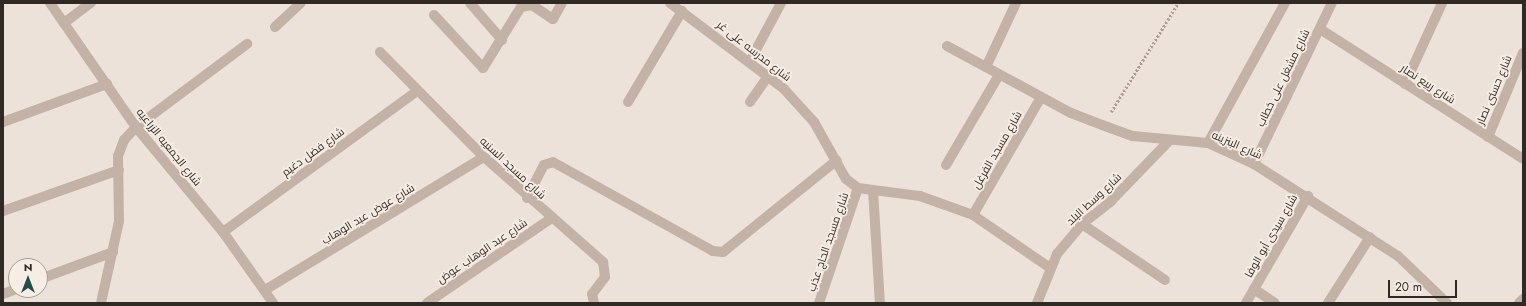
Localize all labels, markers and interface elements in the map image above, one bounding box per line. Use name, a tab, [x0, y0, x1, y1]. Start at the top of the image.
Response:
street label: شارع مدرسه على غر	[714, 18, 794, 84]
street label: شارع مشغل على خطاب	[1254, 27, 1312, 129]
street label: شارع حسنى نصار	[1473, 53, 1515, 127]
street label: شارع ربيع نصار	[1398, 61, 1458, 107]
street label: شارع الجمعيه الزراعيه	[134, 106, 204, 188]
street label: شارع مسجد الفرغل	[969, 109, 1025, 191]
street label: شارع فضل دغيم	[279, 125, 347, 179]
street label: شارع البنزينه	[1210, 128, 1264, 162]
street label: شارع مسجد السنيه	[477, 134, 549, 202]
street label: شارع وسط البلد	[1064, 170, 1124, 228]
street label: شارع عوض عبد الوهاب	[319, 181, 417, 247]
street label: شارع مسجد الحاج عذب	[805, 191, 851, 293]
street label: شارع سيدى أبو الوفا	[1242, 192, 1300, 280]
street label: شارع عبد الوهاب عوض	[434, 216, 530, 286]
north arrow	[8, 258, 48, 298]
text: N	[24, 259, 32, 275]
scale bar	[1390, 272, 1459, 298]
text: 20 m	[1395, 278, 1422, 296]

